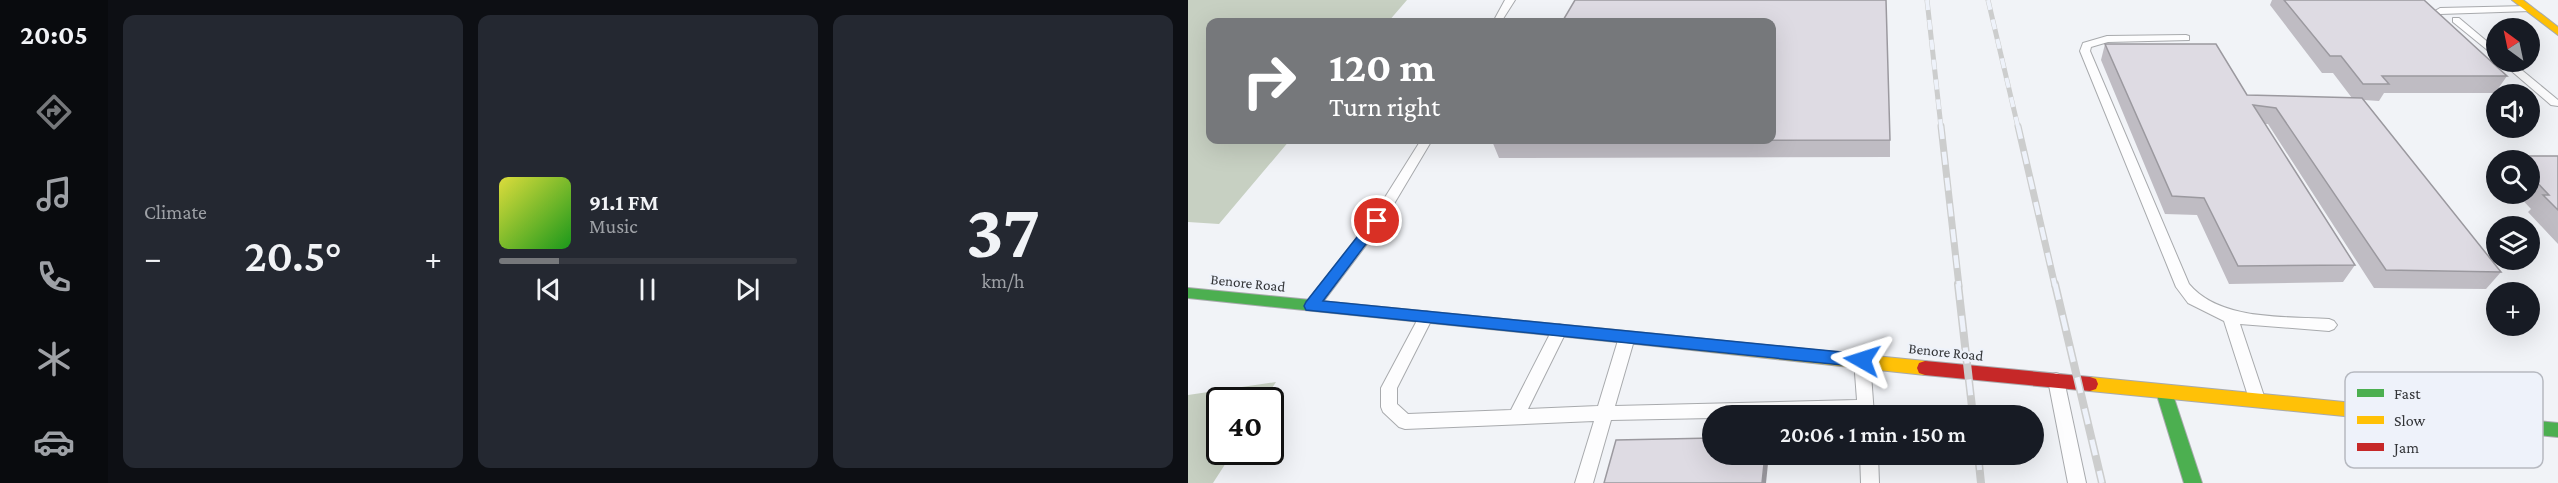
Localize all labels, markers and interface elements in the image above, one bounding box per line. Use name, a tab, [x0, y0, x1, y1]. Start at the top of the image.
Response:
north arrow	[2486, 18, 2540, 72]
map controls	[2486, 18, 2540, 336]
text: 20:05	[20, 20, 88, 50]
icon: right	[1230, 42, 1308, 120]
text: 120 m	[1329, 43, 1435, 90]
button: sound	[2486, 84, 2540, 138]
icon: directions	[33, 91, 75, 133]
text: Turn right	[1329, 92, 1440, 122]
button: search	[2486, 150, 2540, 204]
icon: music	[33, 173, 75, 215]
text: 37	[966, 187, 1040, 274]
text: 91.1 FM	[589, 190, 659, 215]
pin	[1351, 195, 1402, 246]
text: Climate	[144, 201, 207, 223]
icon: arrive	[1360, 204, 1393, 237]
text: Music	[589, 215, 638, 237]
button: layers	[2486, 216, 2540, 270]
text: 20.5°	[244, 231, 342, 281]
text: −	[144, 239, 161, 276]
text: +	[425, 239, 442, 276]
icon: phone	[33, 256, 75, 298]
text: km/h	[981, 270, 1025, 292]
street label: Benore Road	[1210, 271, 1286, 295]
icon: previous	[532, 273, 565, 306]
icon: pause	[631, 273, 664, 306]
icon: next	[731, 273, 764, 306]
button: +	[2486, 282, 2540, 336]
position arrow	[1830, 328, 1894, 392]
icon: climate	[33, 338, 75, 380]
street label: Benore Road	[1908, 340, 1984, 364]
legend	[2345, 372, 2543, 468]
text: Fast	[2394, 385, 2421, 402]
speed limit sign: 40	[1206, 387, 1284, 465]
text: Slow	[2394, 412, 2426, 429]
icon: car	[33, 421, 75, 463]
text: 20:06 · 1 min · 150 m	[1780, 422, 1966, 447]
text: Jam	[2392, 439, 2419, 457]

